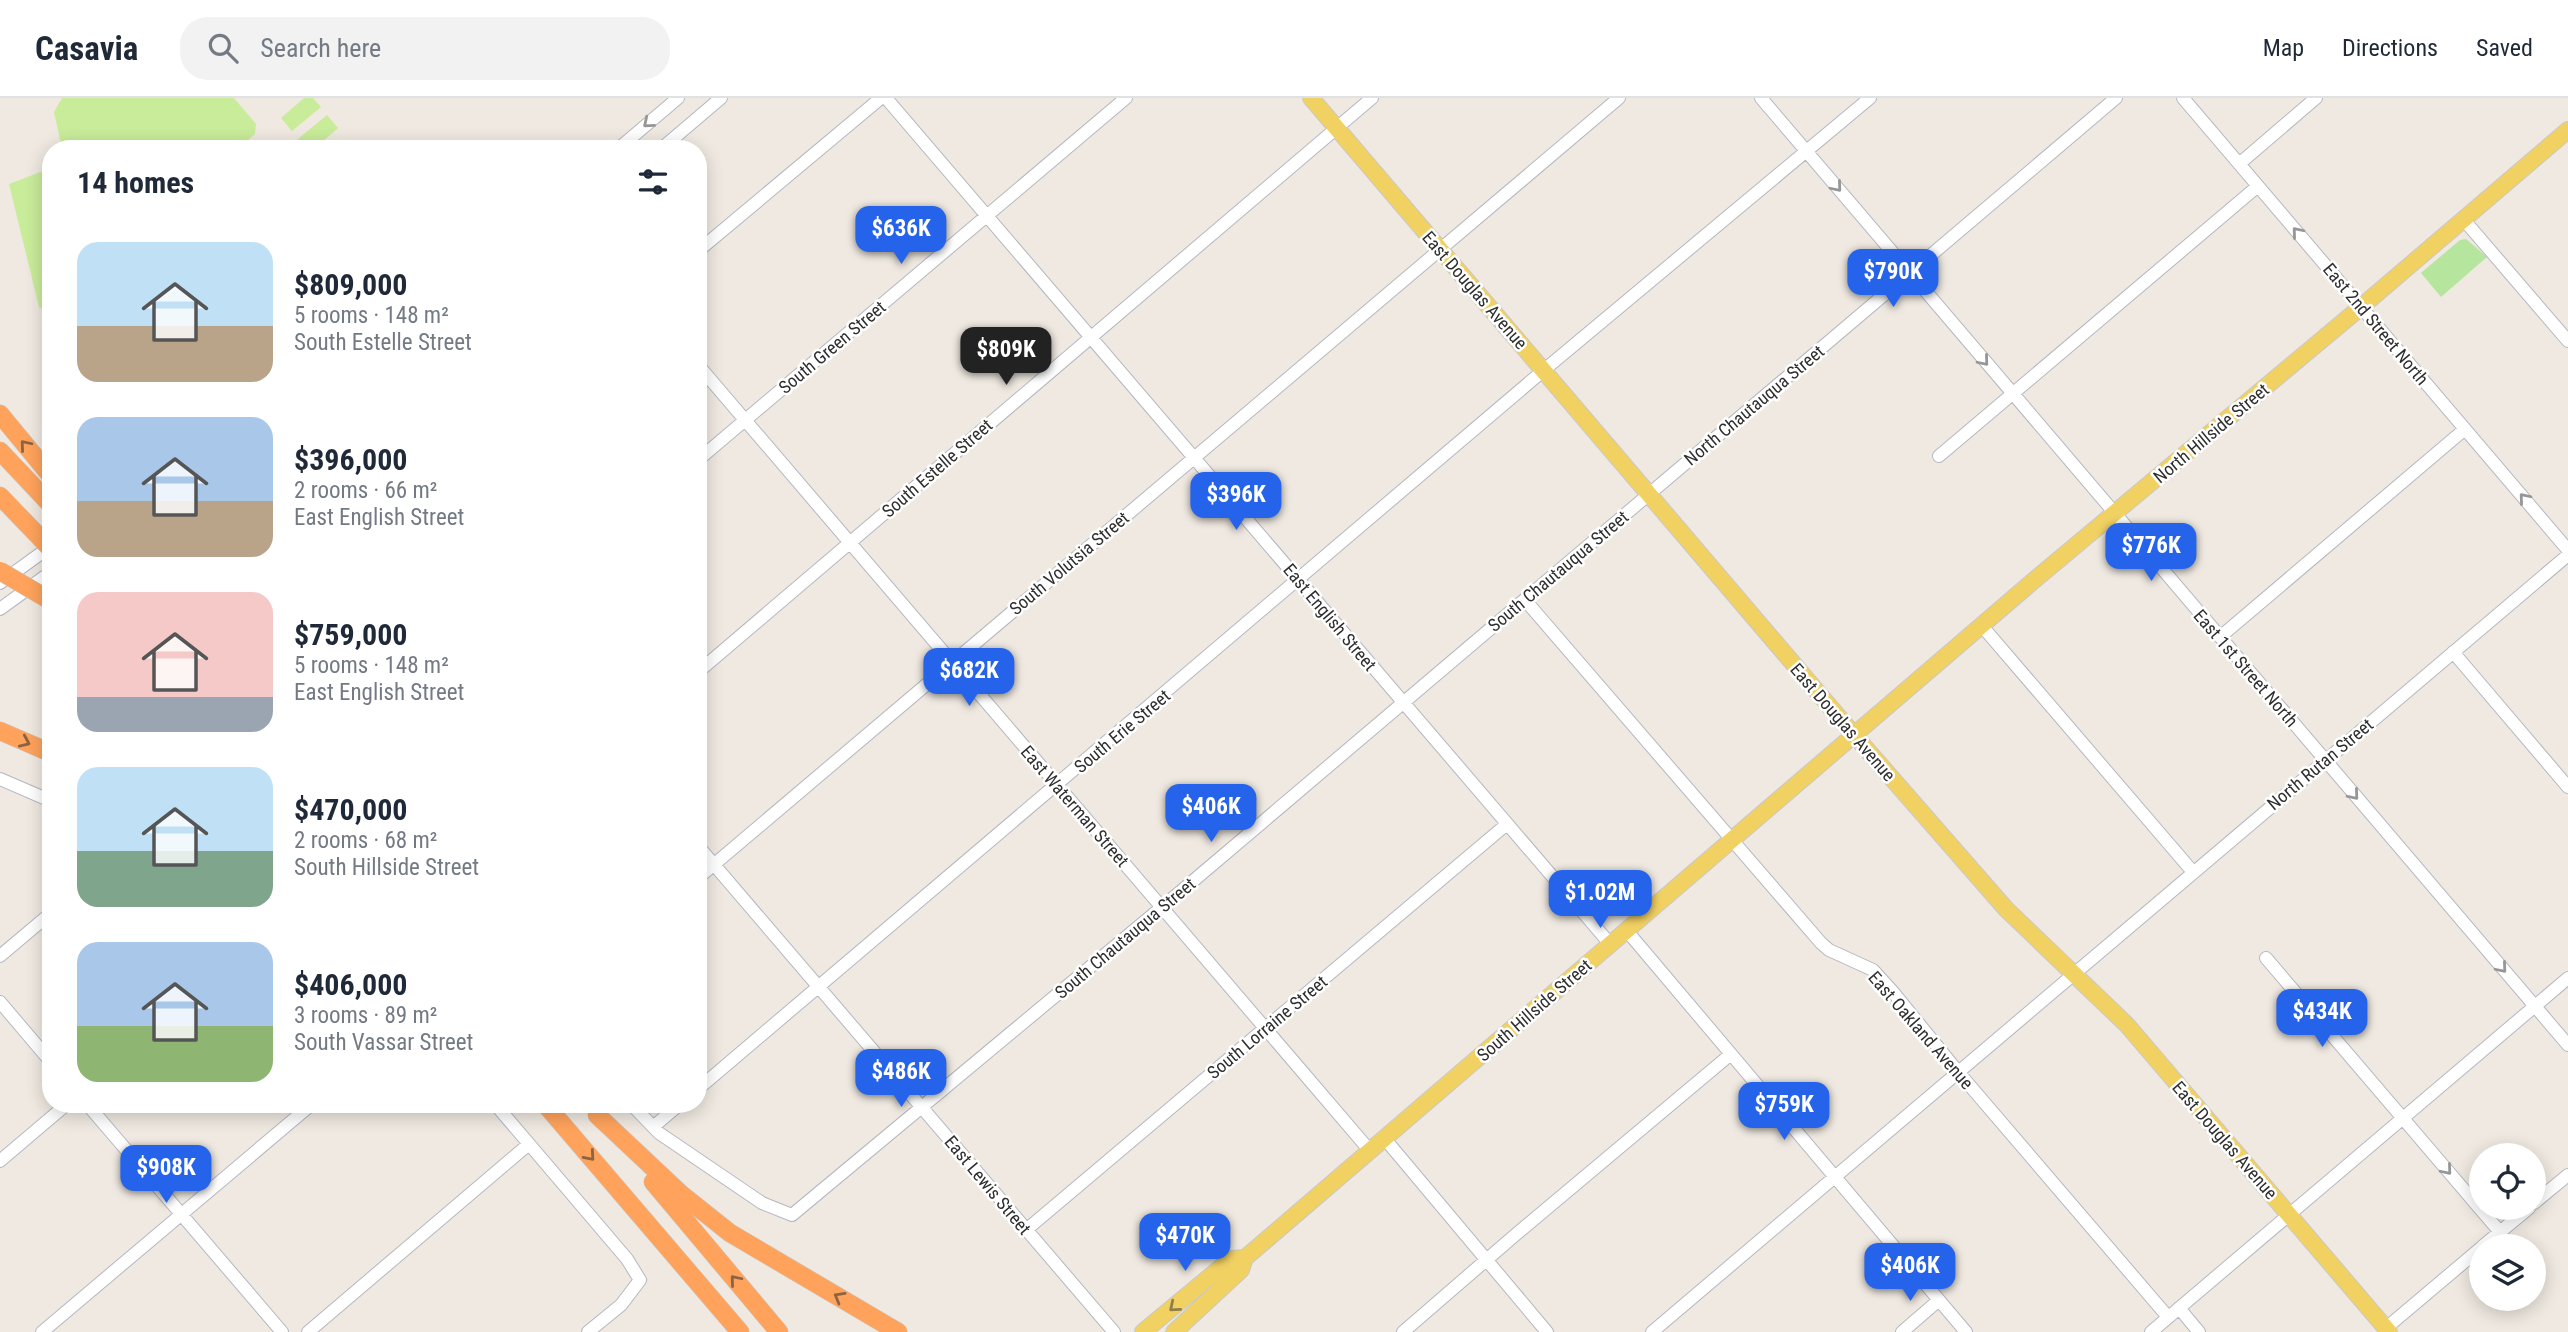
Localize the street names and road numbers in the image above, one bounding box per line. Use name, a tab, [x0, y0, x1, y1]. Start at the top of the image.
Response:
street label: East Douglas Avenue	[1418, 227, 1532, 353]
street label: East 2nd Street North	[2319, 259, 2433, 389]
street label: South Green Street	[774, 296, 890, 398]
street label: North Chautauqua Street	[1680, 340, 1828, 470]
street label: North Hillside Street	[2149, 379, 2273, 487]
street label: South Estelle Street	[878, 414, 996, 522]
street label: South Chautauqua Street	[1484, 506, 1632, 636]
street label: South Volutsia Street	[1005, 507, 1133, 619]
street label: East English Street	[1279, 559, 1381, 675]
street label: East 1st Street North	[2189, 605, 2303, 731]
street label: East Douglas Avenue	[1786, 659, 1900, 785]
street label: South Erie Street	[1070, 685, 1174, 777]
street label: North Rutan Street	[2263, 714, 2377, 814]
street label: East Waterman Street	[1017, 741, 1133, 871]
street label: South Chautauqua Street	[1051, 873, 1199, 1003]
street label: South Hillside Street	[1472, 955, 1596, 1065]
street label: East Oakland Avenue	[1864, 967, 1978, 1093]
street label: South Lorraine Street	[1203, 971, 1331, 1083]
street label: East Douglas Avenue	[2168, 1077, 2282, 1203]
street label: East Lewis Street	[941, 1131, 1035, 1239]

